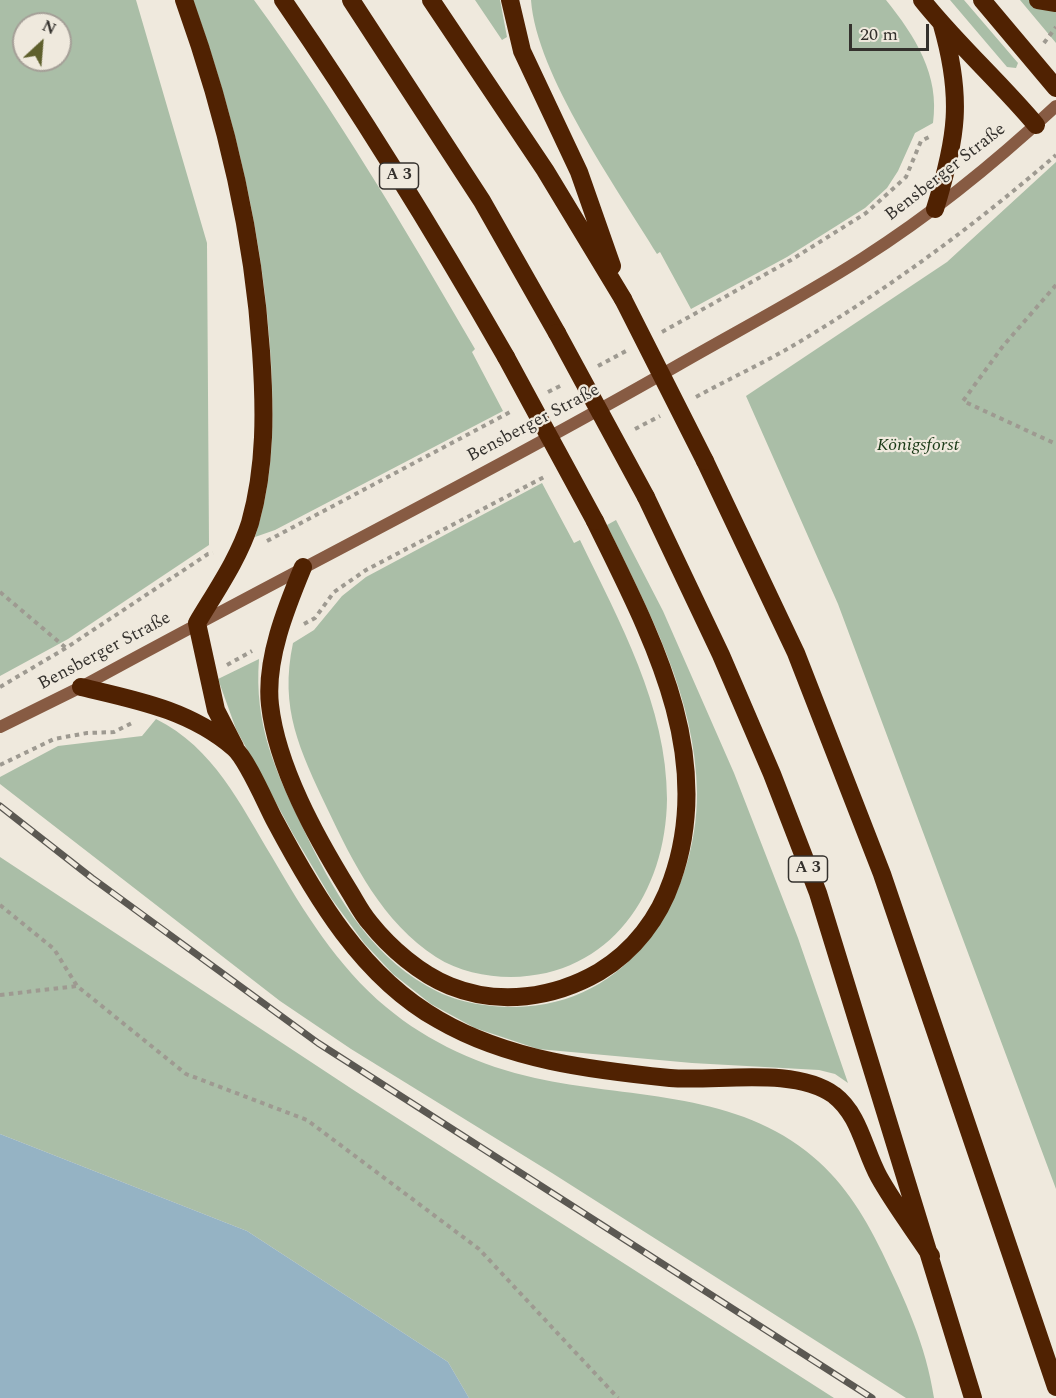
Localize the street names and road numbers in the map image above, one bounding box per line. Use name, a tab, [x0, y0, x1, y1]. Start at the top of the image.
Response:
street label: Bensberger Straße	[882, 119, 1010, 227]
road number: A 3	[380, 163, 418, 189]
street label: Bensberger Straße	[464, 380, 604, 468]
street label: Bensberger Straße	[35, 608, 175, 696]
road number: A 3	[788, 856, 828, 882]

